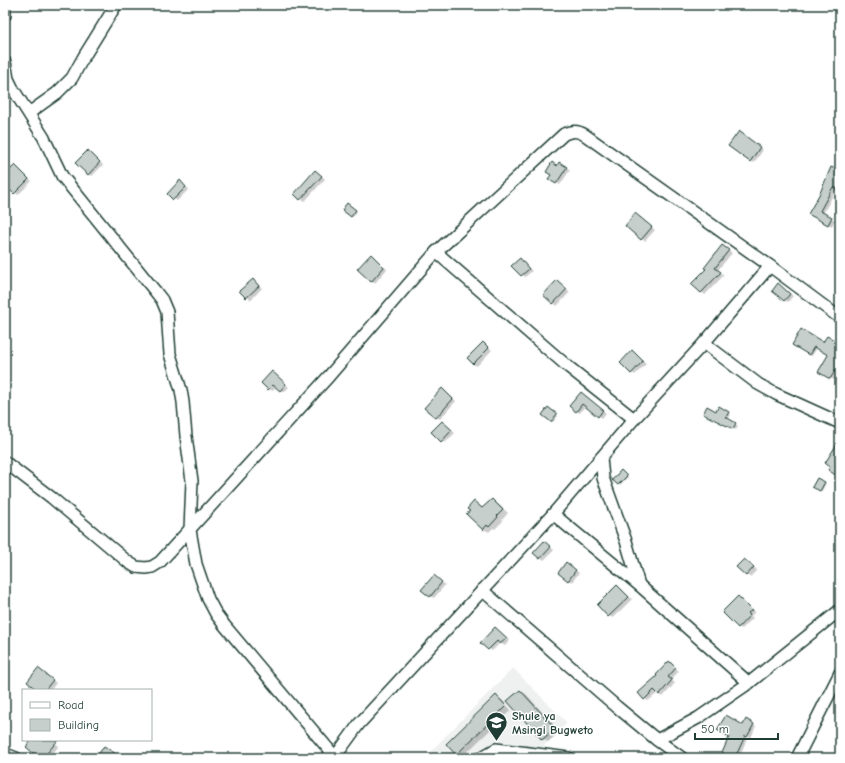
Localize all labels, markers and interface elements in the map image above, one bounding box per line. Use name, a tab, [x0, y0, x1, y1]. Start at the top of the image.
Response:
legend	[22, 689, 152, 741]
text: Road	[58, 698, 84, 712]
place label: Shule ya Msingi Bugweto	[512, 709, 593, 737]
school or university icon: Shule ya Msingi Bugweto	[483, 710, 509, 743]
scale bar	[695, 715, 778, 741]
text: Building	[58, 718, 99, 732]
text: 50 m	[701, 722, 729, 736]

